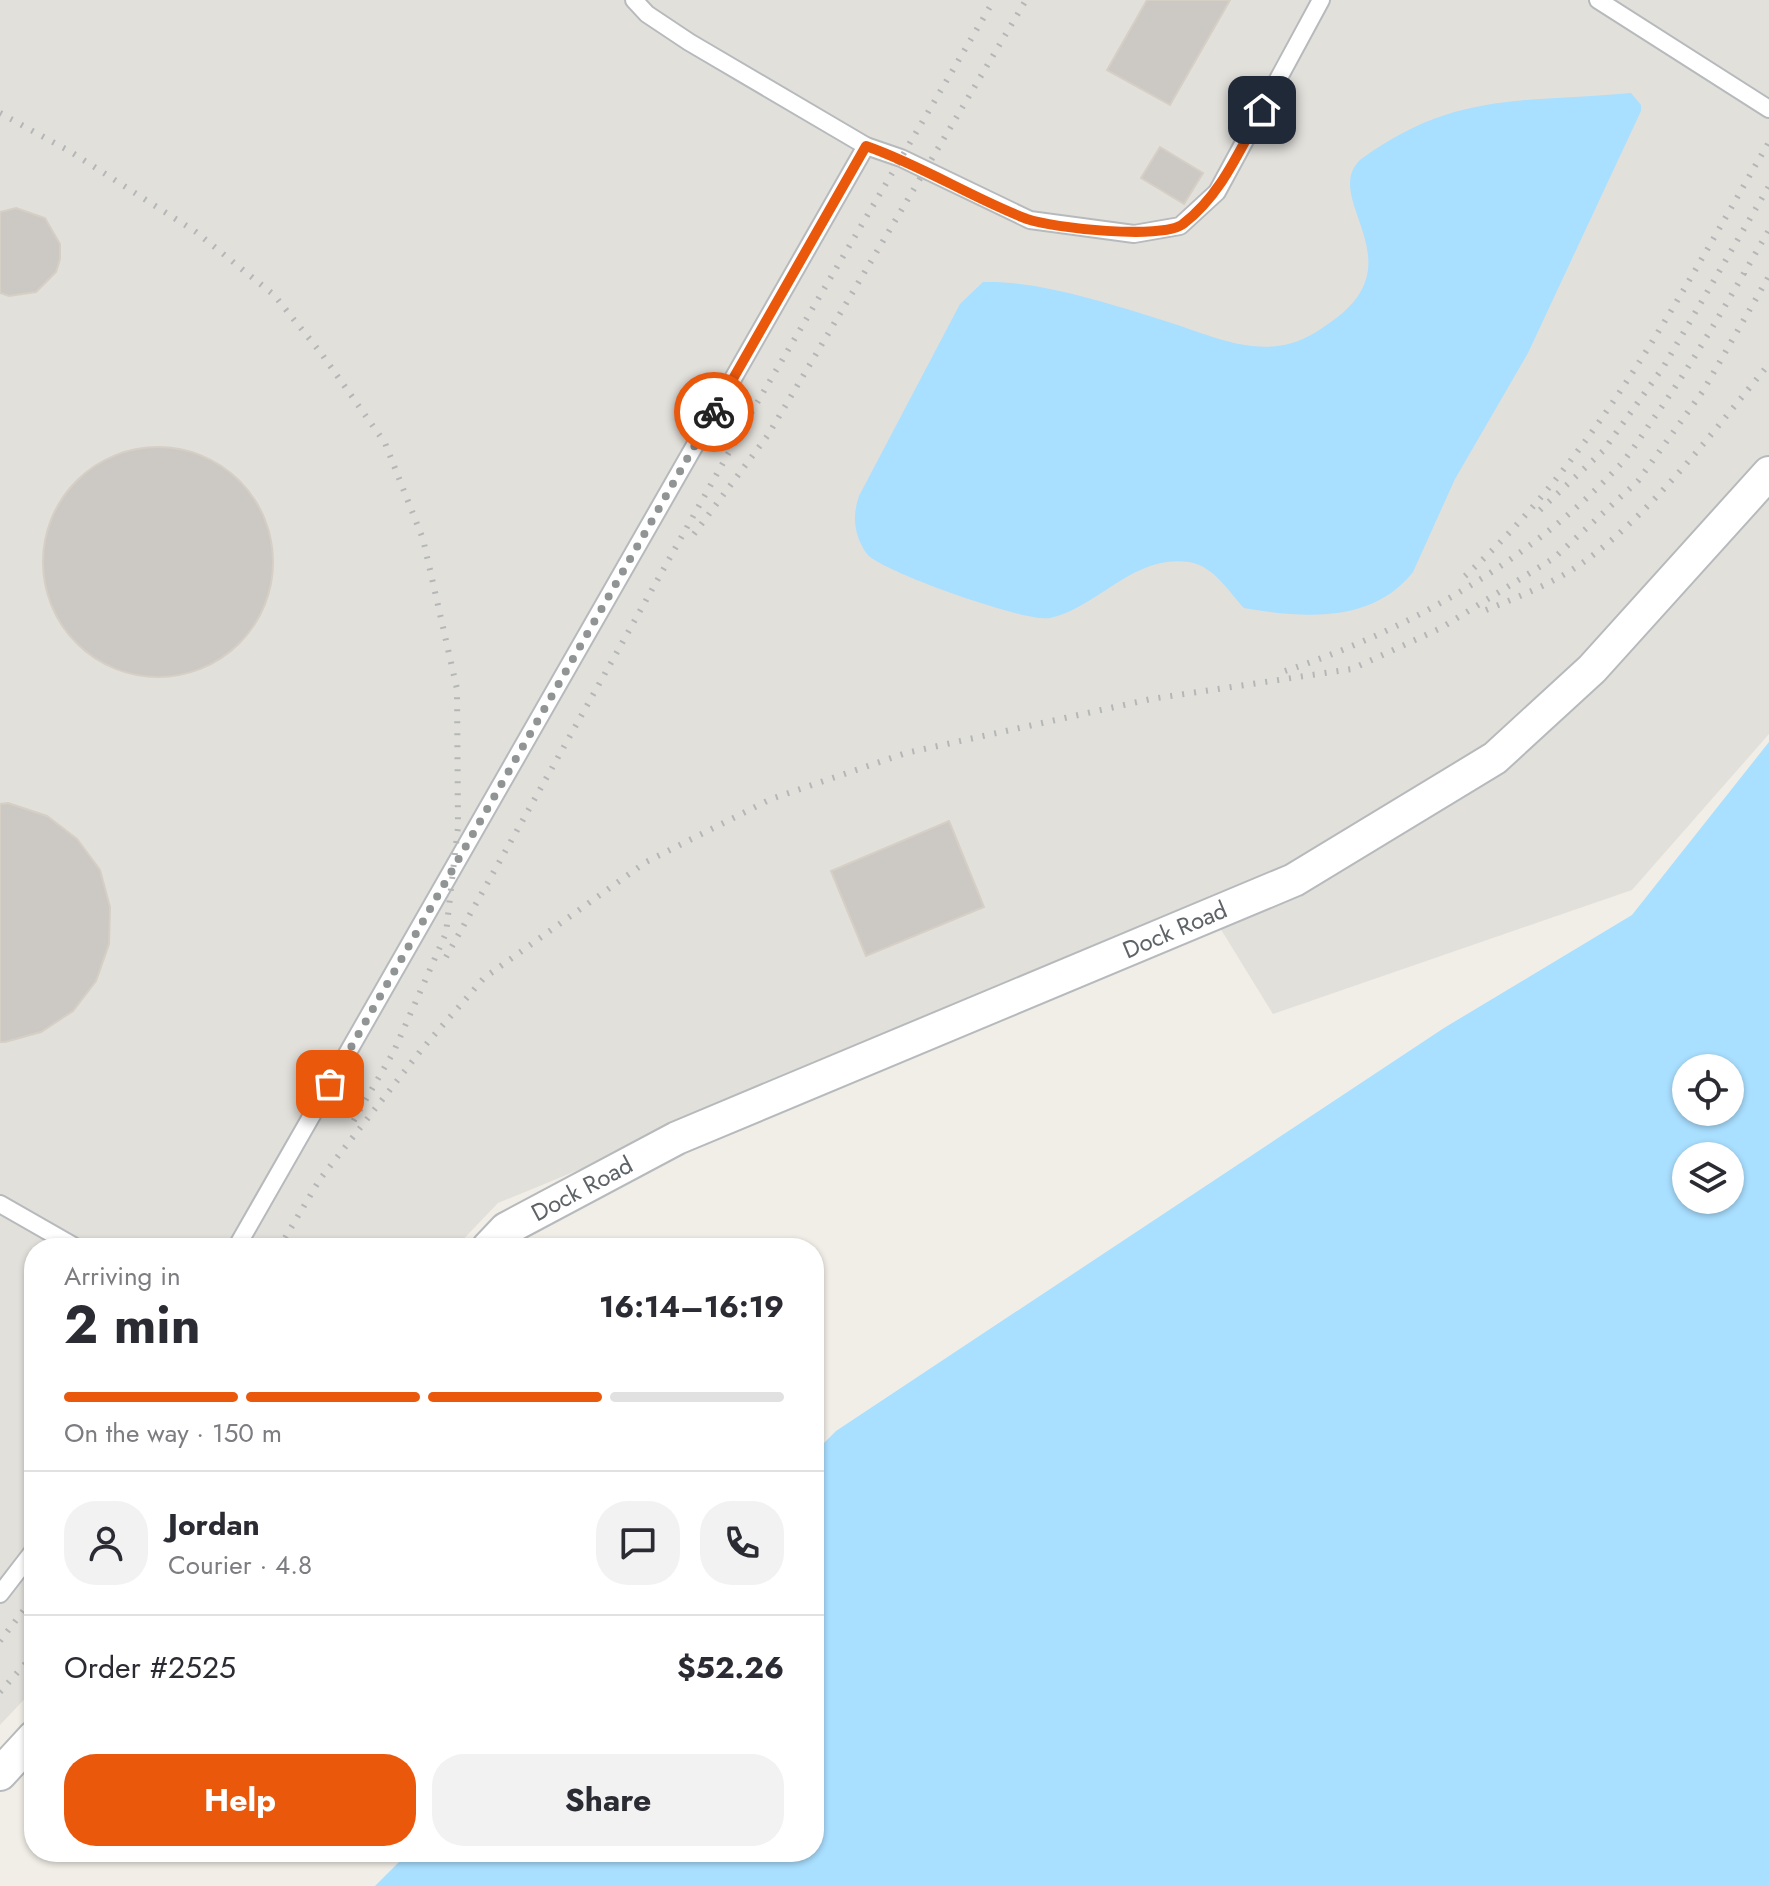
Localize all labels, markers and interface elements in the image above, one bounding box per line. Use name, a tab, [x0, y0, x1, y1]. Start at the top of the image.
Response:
pin	[1228, 76, 1296, 144]
icon: home	[1240, 88, 1284, 132]
courier	[674, 372, 754, 452]
icon: bike	[692, 390, 736, 434]
street label: Dock Road	[1117, 892, 1232, 967]
pin	[296, 1050, 364, 1118]
map controls	[1672, 1054, 1744, 1214]
button: locate	[1672, 1054, 1744, 1126]
icon: bag	[308, 1062, 352, 1106]
button: layers	[1672, 1142, 1744, 1214]
street label: Dock Road	[525, 1147, 639, 1230]
text: Arriving in	[64, 1257, 181, 1295]
text: 16:14–16:19	[599, 1285, 784, 1328]
text: 2 min	[64, 1287, 201, 1363]
text: On the way · 150 m	[64, 1414, 282, 1452]
button: person	[64, 1501, 148, 1585]
button: chat	[596, 1501, 680, 1585]
button: phone	[700, 1501, 784, 1585]
text: Jordan	[168, 1503, 260, 1546]
text: Courier · 4.8	[168, 1546, 312, 1584]
text: Order #2525	[64, 1646, 236, 1689]
text: $52.26	[677, 1646, 784, 1689]
button: Help	[64, 1754, 416, 1846]
button: Share	[432, 1754, 784, 1846]

